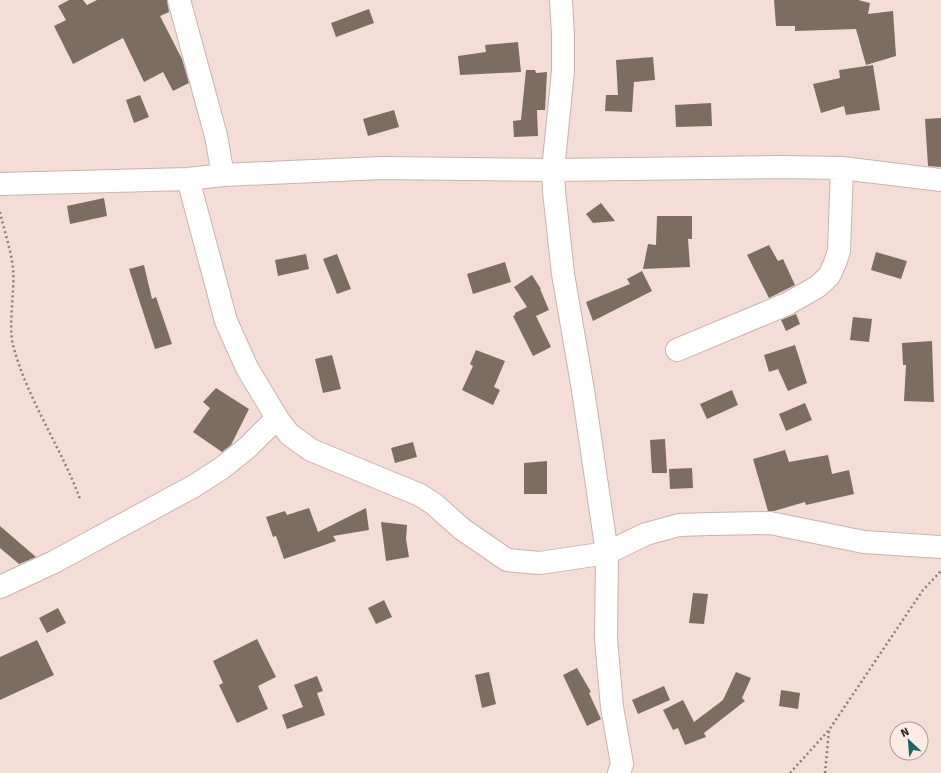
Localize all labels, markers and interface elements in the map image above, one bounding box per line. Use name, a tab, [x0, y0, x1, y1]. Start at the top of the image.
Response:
north arrow	[889, 721, 929, 761]
text: N	[899, 725, 911, 740]

